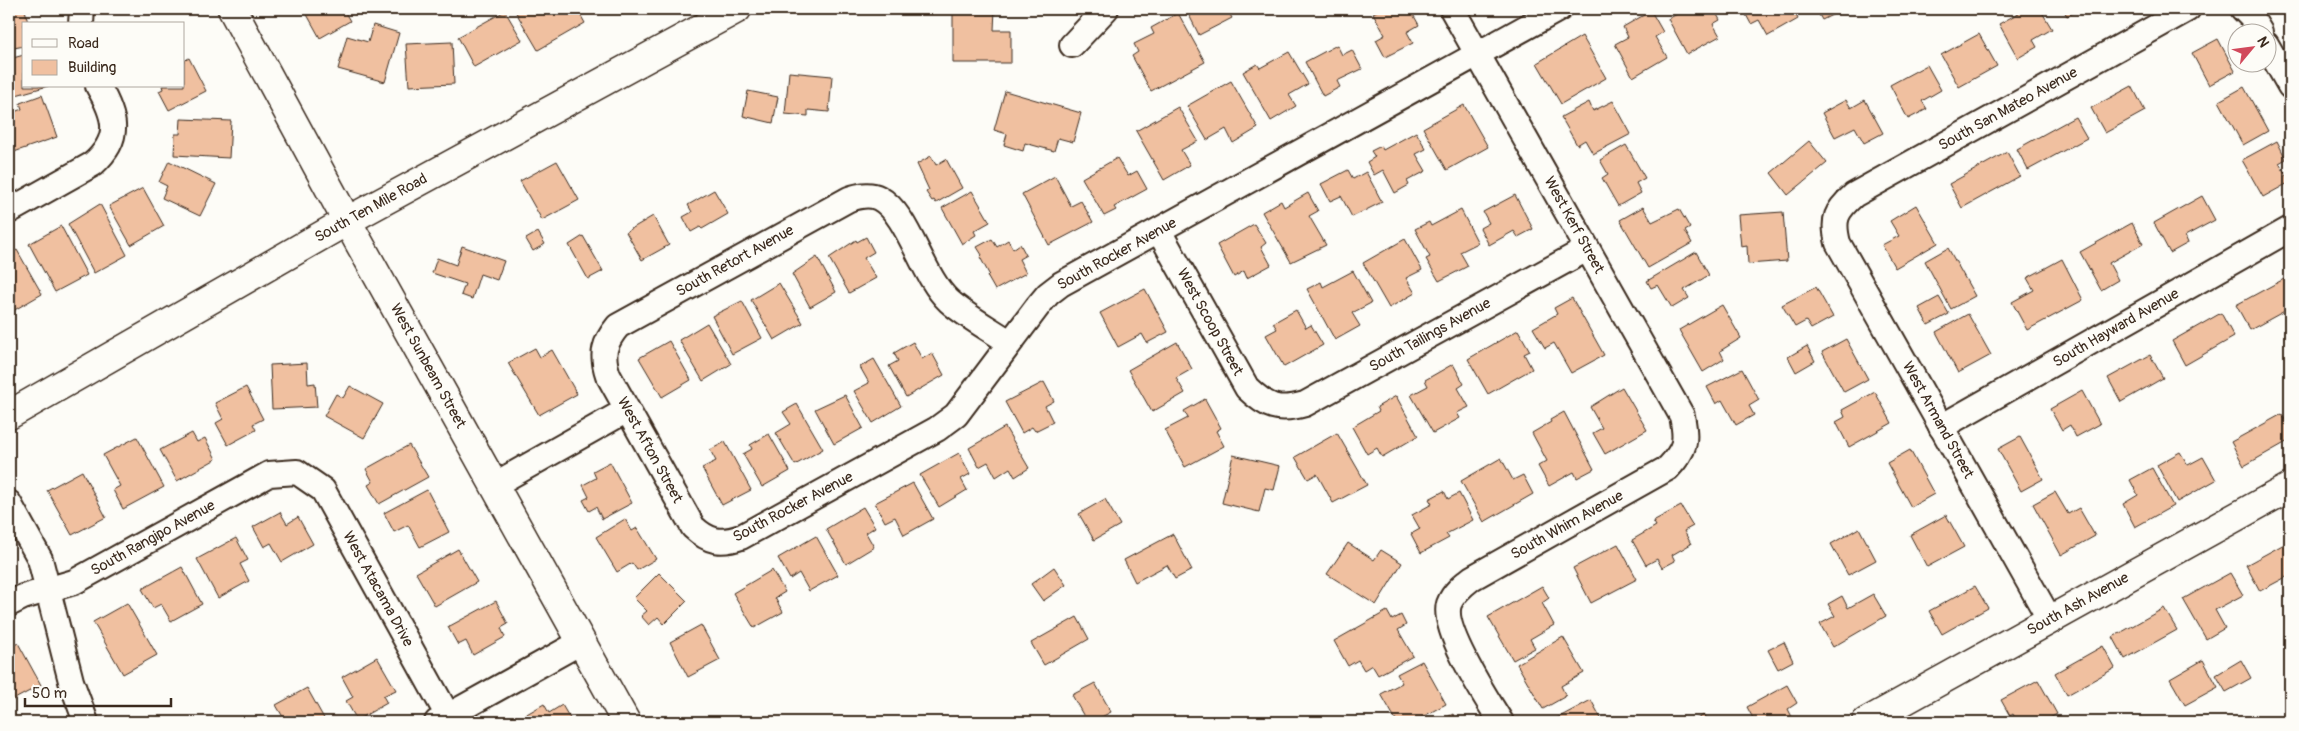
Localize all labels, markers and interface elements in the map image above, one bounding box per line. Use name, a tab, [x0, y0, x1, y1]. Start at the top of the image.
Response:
legend	[22, 22, 185, 88]
north arrow	[2226, 22, 2276, 72]
text: Road	[68, 34, 99, 53]
text: N	[2253, 34, 2273, 50]
text: Building	[68, 58, 116, 77]
street label: South San Mateo Avenue	[1935, 63, 2081, 155]
street label: South Ten Mile Road	[311, 169, 431, 247]
street label: West Kerf Street	[1540, 173, 1609, 278]
street label: South Rocker Avenue	[1054, 213, 1180, 295]
street label: South Retort Avenue	[673, 220, 798, 301]
street label: West Scoop Street	[1173, 265, 1248, 380]
street label: South Hayward Avenue	[2050, 284, 2183, 372]
street label: South Tailings Avenue	[1366, 293, 1495, 376]
street label: West Sunbeam Street	[386, 300, 471, 433]
street label: West Armand Street	[1898, 358, 1979, 483]
street label: West Afton Street	[613, 394, 687, 507]
street label: South Rocker Avenue	[730, 467, 857, 547]
street label: South Whim Avenue	[1507, 486, 1627, 564]
street label: South Rangipo Avenue	[88, 496, 219, 580]
street label: West Atacama Drive	[338, 528, 418, 651]
street label: South Ash Avenue	[2024, 568, 2133, 640]
scale bar	[25, 676, 171, 708]
text: 50 m	[32, 684, 67, 703]

